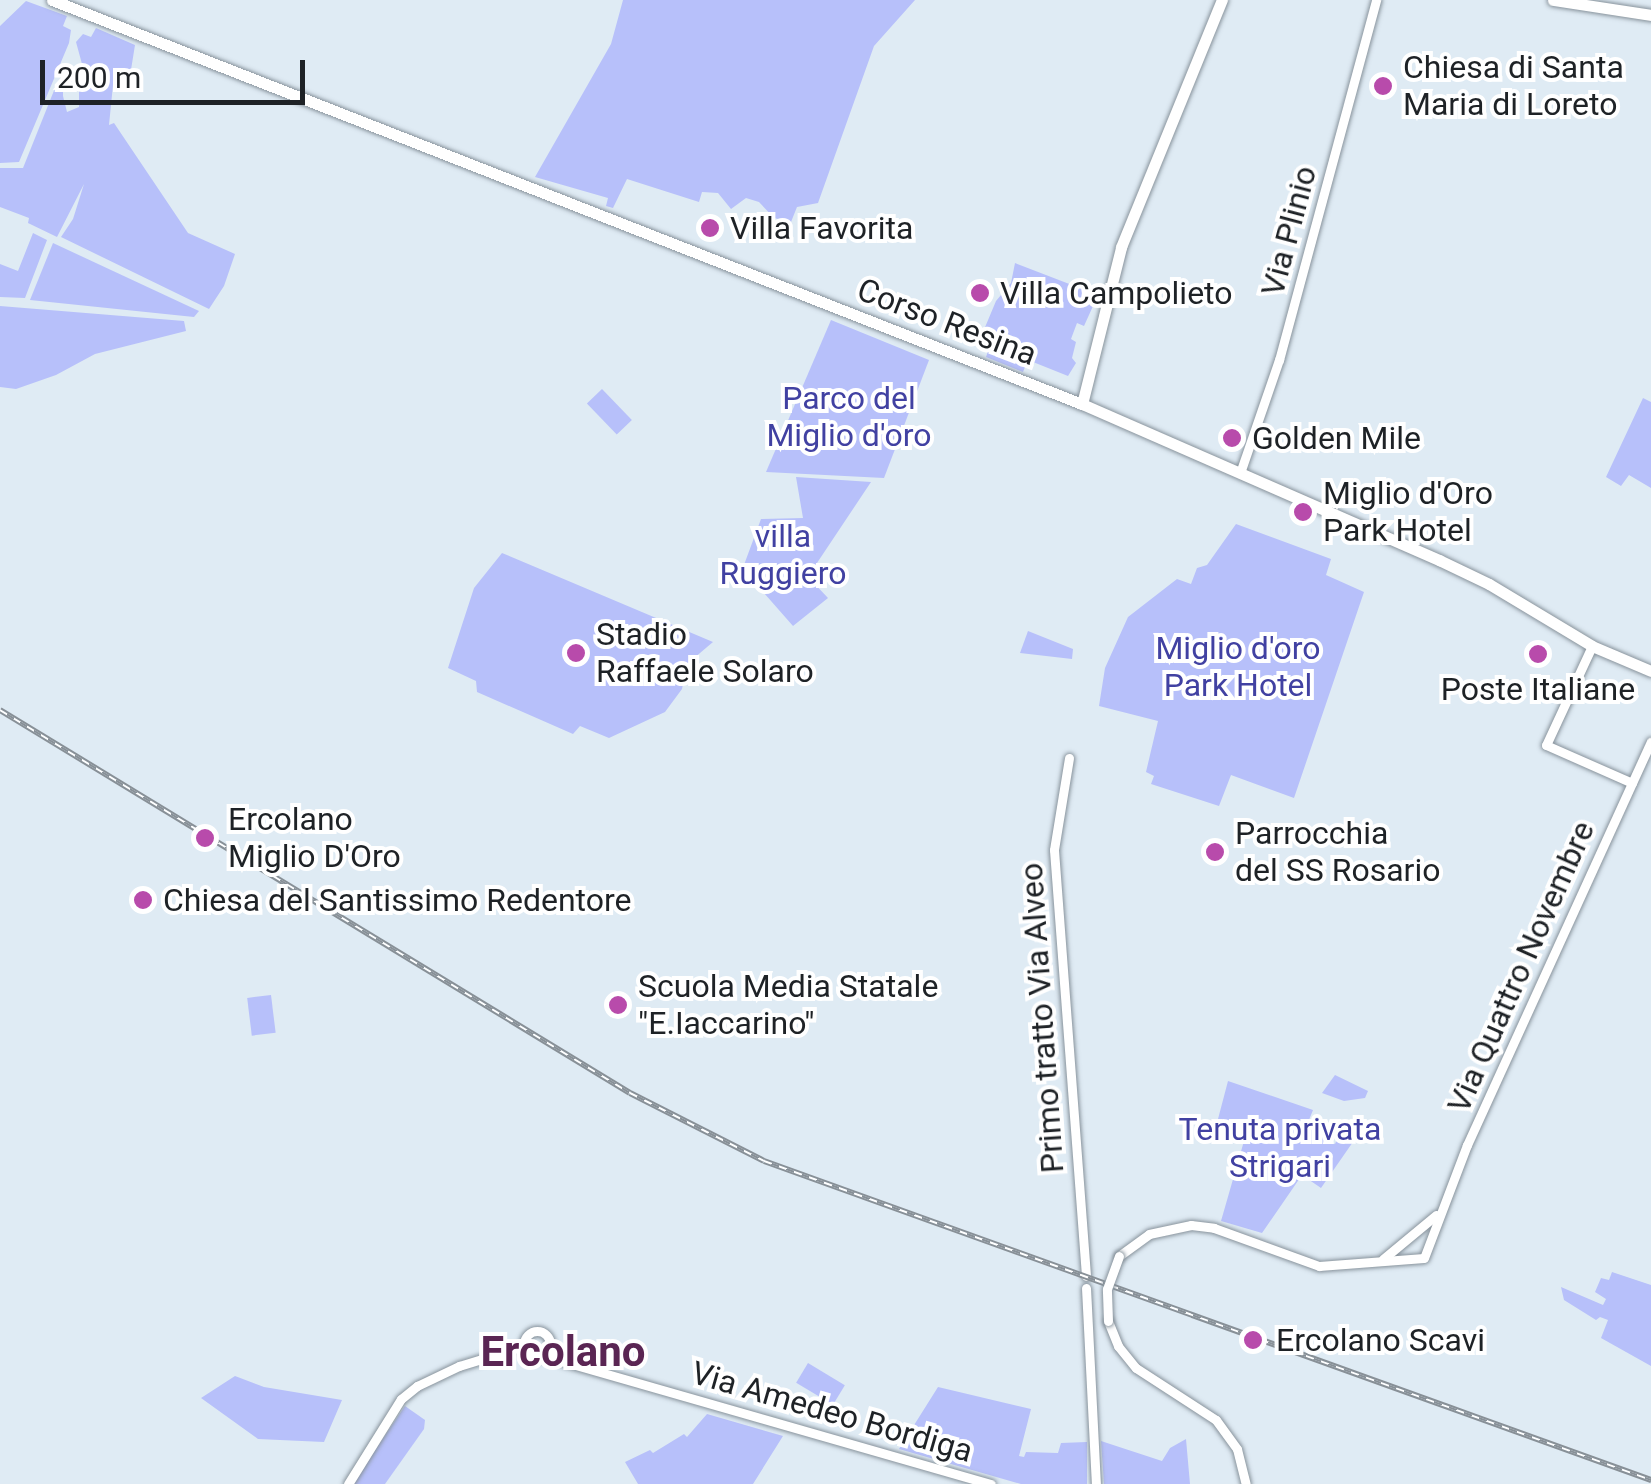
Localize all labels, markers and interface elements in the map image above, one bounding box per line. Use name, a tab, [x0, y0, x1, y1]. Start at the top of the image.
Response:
scale bar	[45, 40, 310, 102]
place label: Chiesa di Santa Maria di Loreto	[1403, 49, 1624, 124]
text: 200 m	[57, 60, 141, 95]
marker: Chiesa di Santa Maria di Loreto	[1372, 75, 1394, 97]
street label: Via Plinio	[1253, 162, 1325, 300]
place label: Villa Favorita	[730, 209, 913, 247]
marker: Villa Favorita	[699, 217, 721, 239]
street label: Corso Resina	[852, 270, 1042, 374]
place label: Villa Campolieto	[1000, 274, 1233, 312]
marker: Villa Campolieto	[969, 282, 991, 304]
park label: Parco del Miglio d'oro	[766, 380, 932, 455]
place label: Golden Mile	[1252, 419, 1421, 457]
marker: Golden Mile	[1221, 427, 1243, 449]
place label: Miglio d'Oro Park Hotel	[1323, 475, 1493, 550]
marker: Miglio d'Oro Park Hotel	[1292, 501, 1314, 523]
park label: villa Ruggiero	[720, 518, 846, 593]
place label: Stadio Raffaele Solaro	[596, 616, 814, 691]
park label: Miglio d'oro Park Hotel	[1155, 630, 1321, 705]
marker: Stadio Raffaele Solaro	[565, 642, 587, 664]
marker: Poste Italiane	[1527, 643, 1549, 665]
place label: Poste Italiane	[1441, 670, 1635, 708]
place label: Ercolano Miglio D'Oro	[228, 801, 401, 876]
place label: Parrocchia del SS Rosario	[1235, 815, 1440, 890]
street label: Via Quattro Novembre	[1439, 815, 1603, 1119]
marker: Ercolano Miglio D'Oro	[192, 825, 218, 851]
marker: Parrocchia del SS Rosario	[1204, 841, 1226, 863]
street label: Primo tratto Via Alveo	[1012, 862, 1072, 1174]
place label: Chiesa del Santissimo Redentore	[163, 881, 631, 919]
marker: Chiesa del Santissimo Redentore	[132, 889, 154, 911]
place label: Scuola Media Statale "E.Iaccarino"	[638, 968, 938, 1043]
marker: Scuola Media Statale "E.Iaccarino"	[607, 994, 629, 1016]
park label: Tenuta privata Strigari	[1179, 1111, 1381, 1186]
place label: Ercolano Scavi	[1276, 1321, 1485, 1359]
district label: Ercolano	[480, 1327, 646, 1377]
marker: Ercolano Scavi	[1240, 1327, 1266, 1353]
street label: Via Amedeo Bordiga	[687, 1354, 977, 1470]

